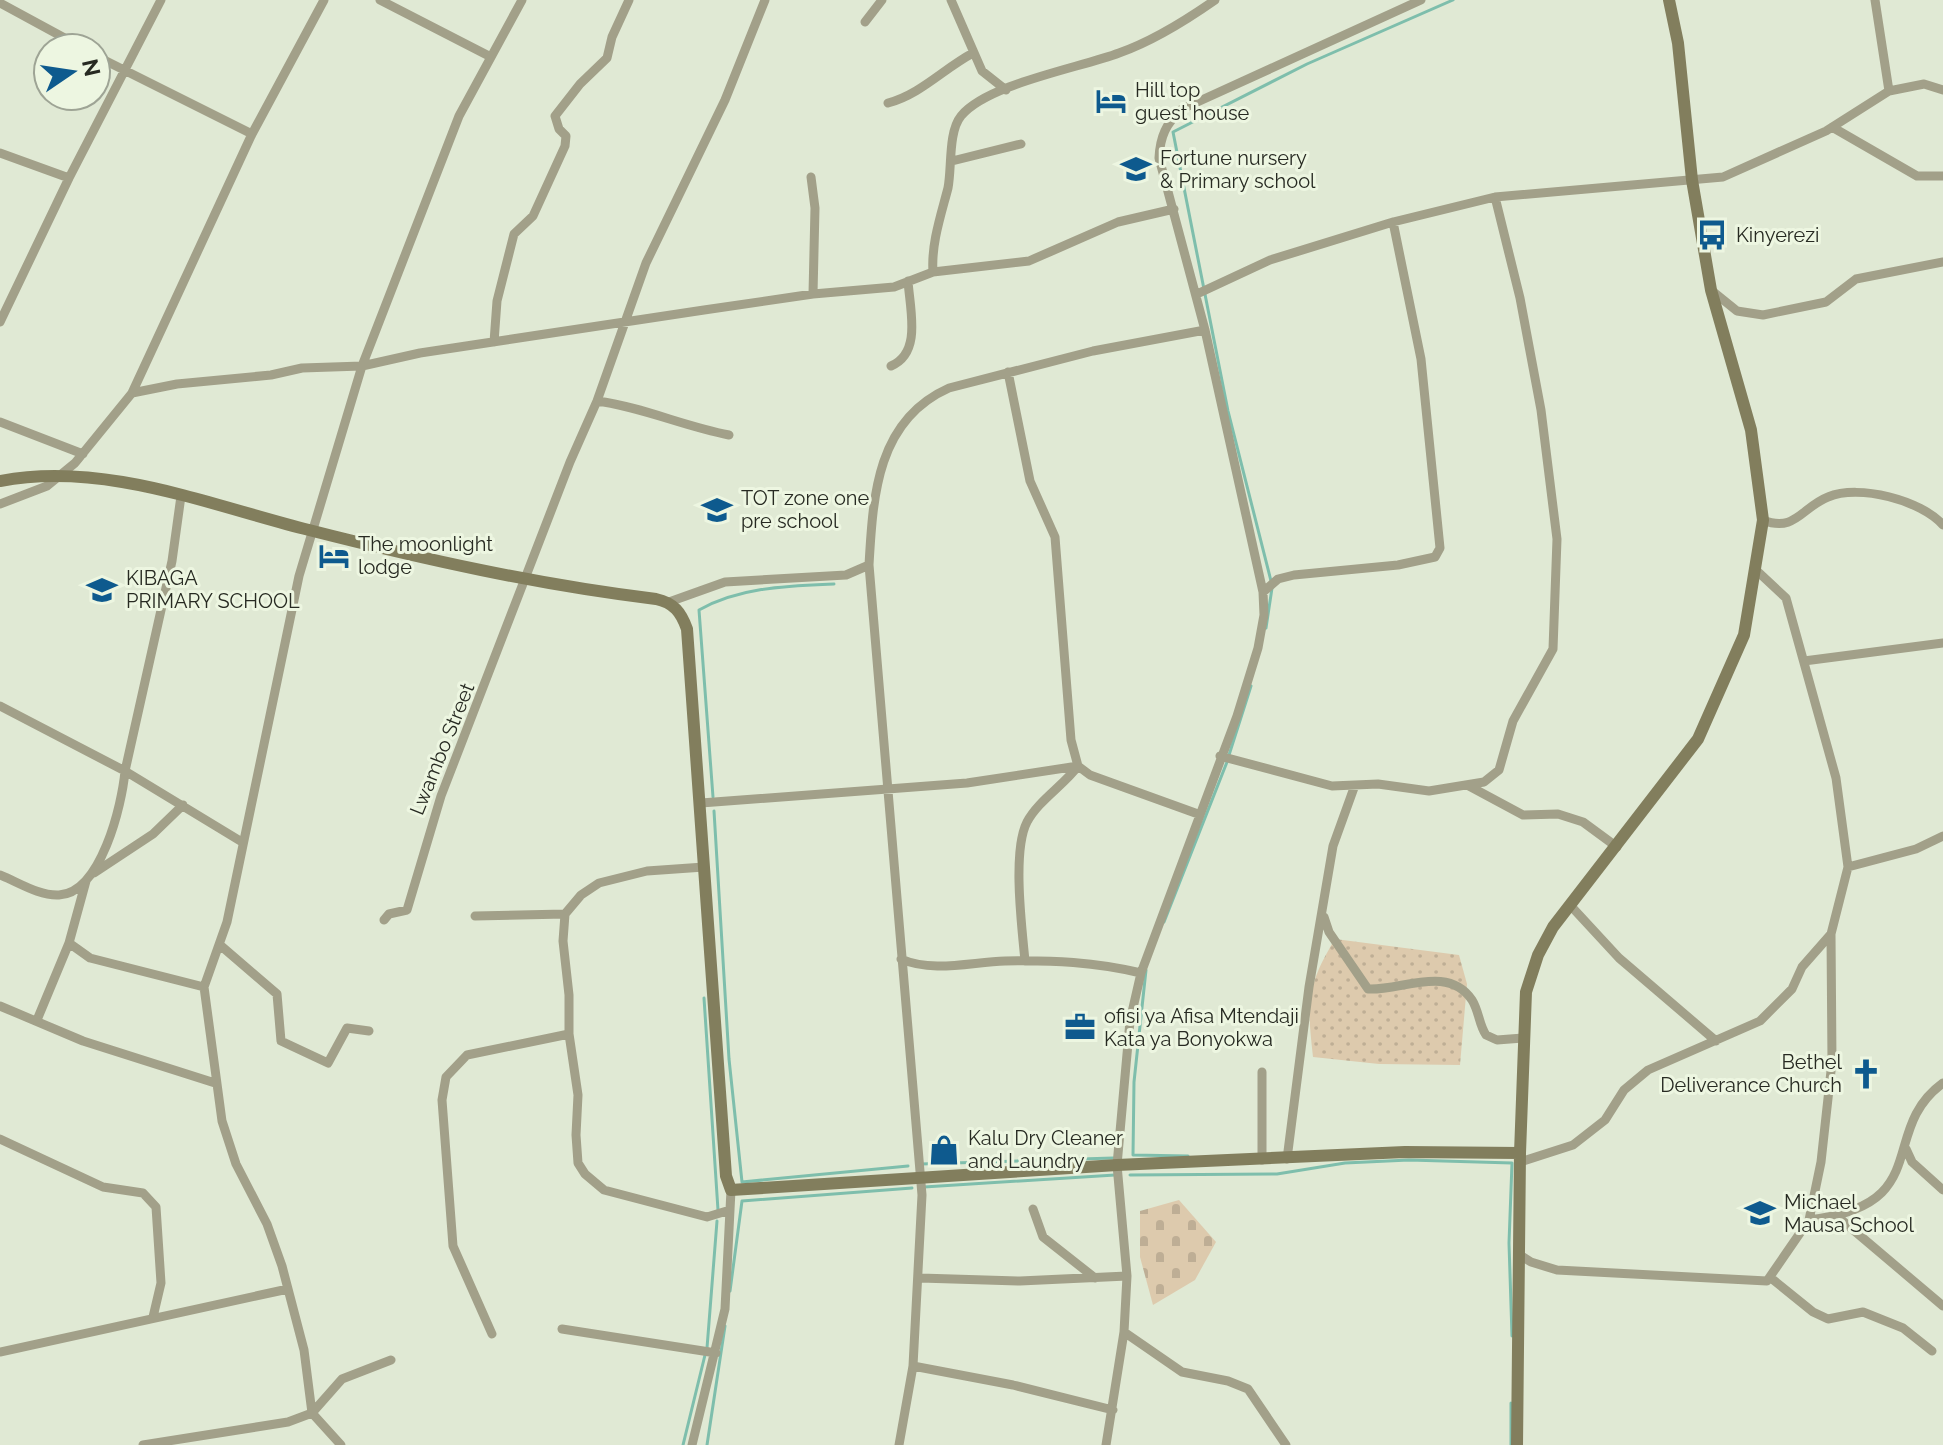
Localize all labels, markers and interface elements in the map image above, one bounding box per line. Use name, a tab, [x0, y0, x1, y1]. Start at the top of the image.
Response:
north arrow	[32, 32, 112, 112]
text: N	[77, 56, 106, 79]
place label: Hill top guest house	[1135, 78, 1250, 125]
hotel icon: Hill top guest house	[1094, 84, 1128, 118]
place label: Fortune nursery & Primary school	[1160, 146, 1316, 193]
school or university icon: Fortune nursery & Primary school	[1119, 152, 1153, 186]
bus stop icon: Kinyerezi	[1695, 218, 1729, 252]
place label: Kinyerezi	[1736, 223, 1819, 247]
place label: TOT zone one pre school	[741, 486, 870, 533]
school or university icon: TOT zone one pre school	[700, 493, 734, 527]
place label: The moonlight lodge	[358, 532, 493, 579]
hotel icon: The moonlight lodge	[317, 539, 351, 573]
place label: KIBAGA PRIMARY SCHOOL	[126, 566, 300, 613]
school or university icon: KIBAGA PRIMARY SCHOOL	[85, 573, 119, 607]
street label: Lwambo Street	[405, 679, 479, 818]
place label: ofisi ya Afisa Mtendaji Kata ya Bonyokwa	[1104, 1004, 1299, 1051]
office icon: ofisi ya Afisa Mtendaji Kata ya Bonyokwa	[1063, 1010, 1097, 1044]
place label: Bethel Deliverance Church	[1660, 1050, 1843, 1097]
church icon: Bethel Deliverance Church	[1849, 1057, 1883, 1091]
place label: Kalu Dry Cleaner and Laundry	[968, 1126, 1123, 1173]
shop icon: Kalu Dry Cleaner and Laundry	[927, 1133, 961, 1167]
place label: Michael Mausa School	[1784, 1190, 1914, 1237]
school or university icon: Michael Mausa School	[1743, 1196, 1777, 1230]

